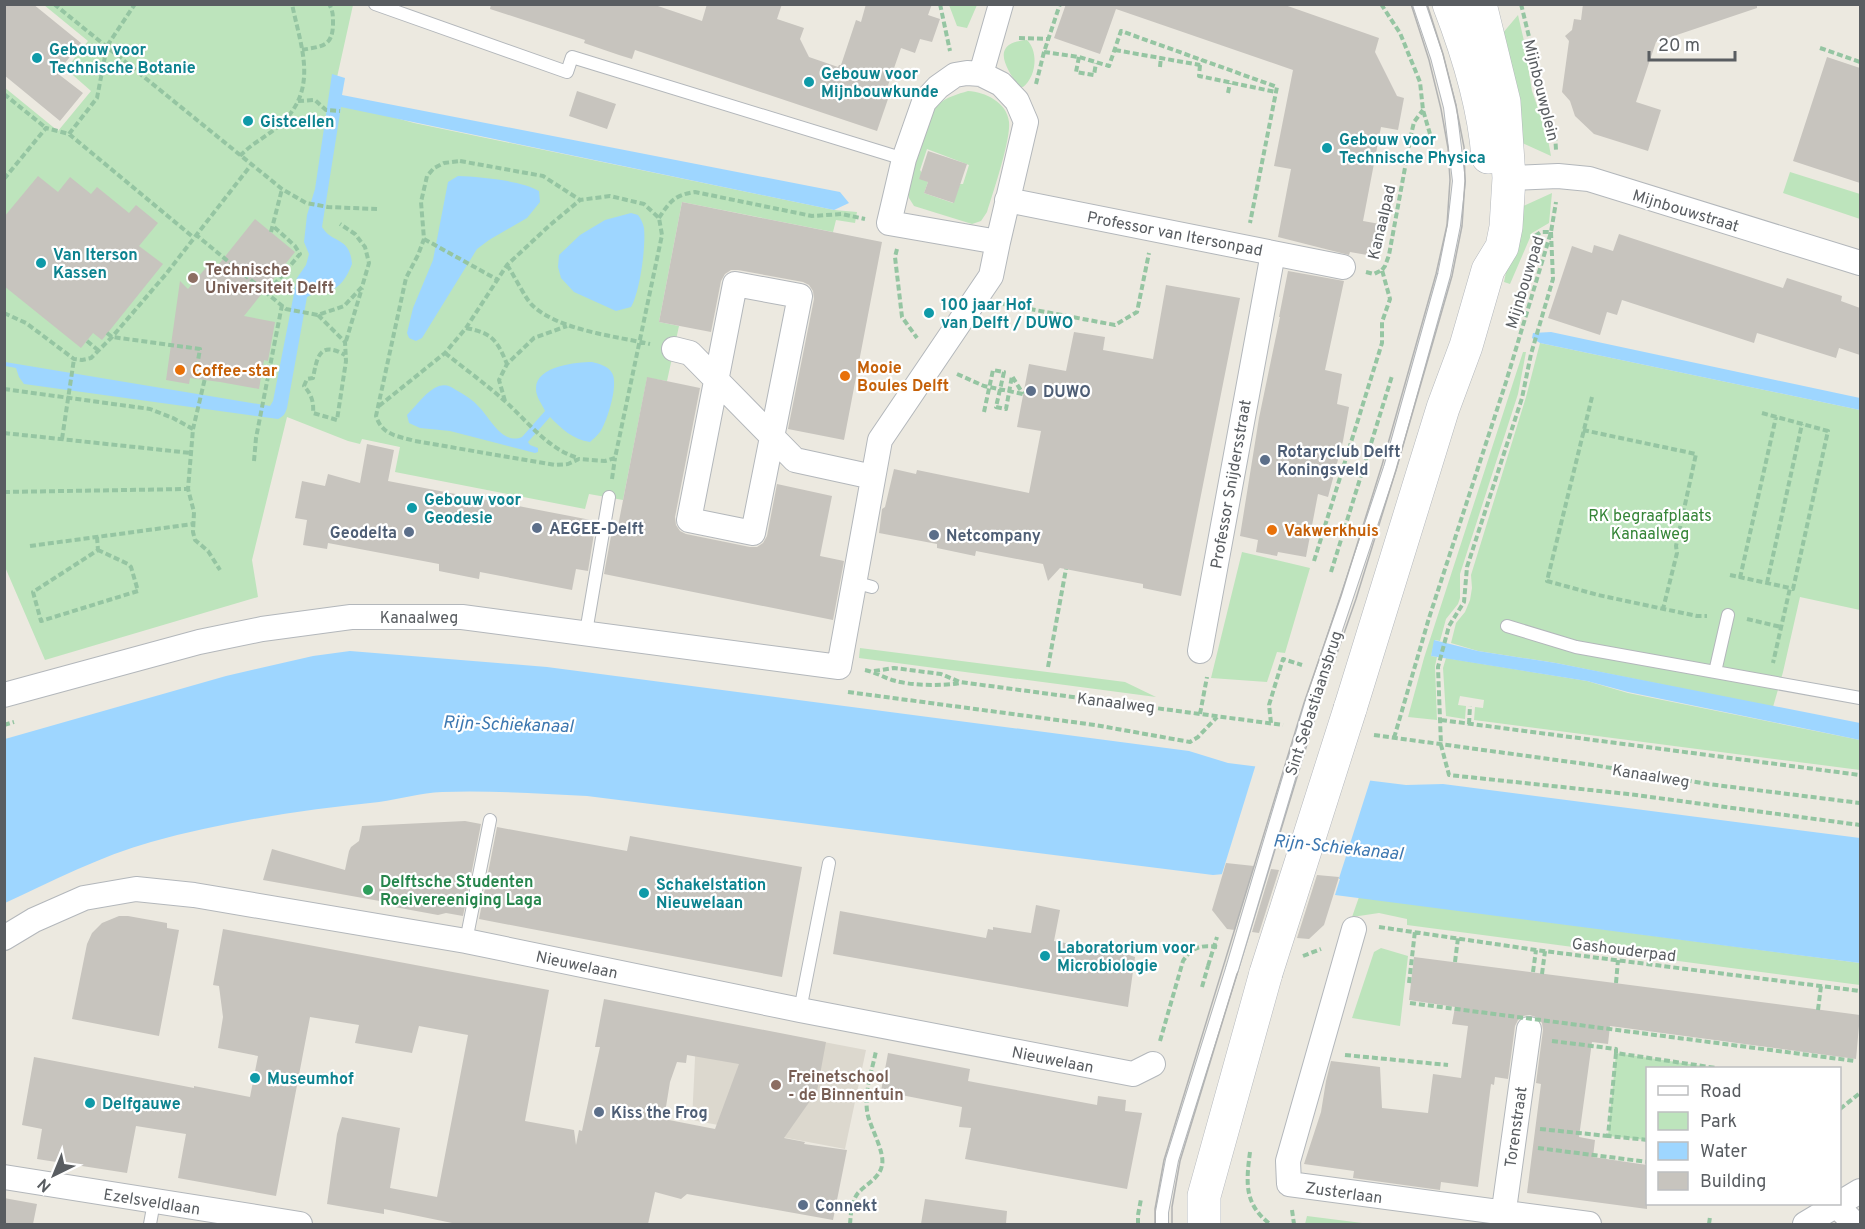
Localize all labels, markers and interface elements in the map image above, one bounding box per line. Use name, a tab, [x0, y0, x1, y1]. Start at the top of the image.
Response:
scale bar	[1649, 24, 1734, 62]
text: 20 m	[1658, 35, 1700, 58]
street label: Mijnbouwplein	[1518, 38, 1562, 143]
place label: Gebouw voor Technische Botanie	[49, 41, 196, 79]
marker: Gebouw voor Technische Botanie	[30, 51, 44, 65]
place label: Gebouw voor Mijnbouwkunde	[821, 65, 939, 103]
marker: Gebouw voor Mijnbouwkunde	[802, 75, 816, 89]
place label: Gistcellen	[260, 113, 335, 133]
marker: Gistcellen	[241, 114, 255, 128]
place label: Gebouw voor Technische Physica	[1339, 131, 1486, 169]
marker: Gebouw voor Technische Physica	[1320, 141, 1334, 155]
street label: Kanaalpad	[1365, 183, 1401, 262]
street label: Mijnbouwstraat	[1630, 186, 1741, 238]
street label: Professor van Itersonpad	[1085, 208, 1264, 262]
street label: Mijnbouwpad	[1502, 234, 1550, 331]
place label: Van Iterson Kassen	[53, 246, 138, 284]
marker: Van Iterson Kassen	[34, 256, 48, 270]
place label: Technische Universiteit Delft	[205, 261, 334, 299]
marker: Technische Universiteit Delft	[186, 271, 200, 285]
place label: 100 jaar Hof van Delft / DUWO	[941, 296, 1073, 334]
marker: 100 jaar Hof van Delft / DUWO	[922, 306, 936, 320]
place label: Mooie Boules Delft	[857, 359, 949, 397]
place label: Coffee-star	[192, 362, 278, 382]
marker: Coffee-star	[173, 363, 187, 377]
marker: Mooie Boules Delft	[838, 369, 852, 383]
place label: DUWO	[1043, 383, 1091, 403]
marker: DUWO	[1024, 384, 1038, 398]
street label: Professor Snijdersstraat	[1207, 398, 1257, 571]
place label: Rotaryclub Delft Koningsveld	[1277, 443, 1401, 481]
marker: Rotaryclub Delft Koningsveld	[1258, 453, 1272, 467]
place label: Gebouw voor Geodesie	[424, 491, 521, 529]
marker: Gebouw voor Geodesie	[405, 501, 419, 515]
park label: RK begraafplaats Kanaalweg	[1588, 507, 1712, 545]
place label: AEGEE-Delft	[549, 520, 644, 540]
marker: AEGEE-Delft	[530, 521, 544, 535]
place label: Vakwerkhuis	[1284, 522, 1379, 542]
marker: Vakwerkhuis	[1265, 523, 1279, 537]
place label: Geodelta	[330, 524, 397, 544]
marker: Geodelta	[402, 525, 416, 539]
place label: Netcompany	[946, 527, 1041, 547]
marker: Netcompany	[927, 528, 941, 542]
street label: Kanaalweg	[380, 609, 458, 629]
street label: Sint Sebastiaansbrug	[1282, 629, 1348, 779]
street label: Kanaalweg	[1076, 689, 1156, 719]
water label: Rijn-Schiekanaal	[442, 712, 575, 739]
street label: Kanaalweg	[1610, 761, 1691, 793]
water label: Rijn-Schiekanaal	[1272, 830, 1405, 867]
place label: Delftsche Studenten Roeivereeniging Laga	[380, 873, 542, 911]
place label: Schakelstation Nieuwelaan	[656, 876, 766, 914]
marker: Delftsche Studenten Roeivereeniging Laga	[361, 883, 375, 897]
marker: Schakelstation Nieuwelaan	[637, 886, 651, 900]
street label: Gashouderpad	[1570, 935, 1677, 967]
place label: Laboratorium voor Microbiologie	[1057, 939, 1196, 977]
street label: Nieuwelaan	[534, 948, 619, 984]
marker: Laboratorium voor Microbiologie	[1038, 949, 1052, 963]
street label: Nieuwelaan	[1010, 1043, 1095, 1079]
legend	[1646, 1067, 1841, 1205]
place label: Freinetschool - de Binnentuin	[788, 1068, 904, 1106]
place label: Museumhof	[267, 1070, 354, 1090]
marker: Museumhof	[248, 1071, 262, 1085]
marker: Freinetschool - de Binnentuin	[769, 1078, 783, 1092]
text: Road	[1700, 1081, 1742, 1104]
street label: Torenstraat	[1501, 1085, 1533, 1169]
place label: Delfgauwe	[102, 1095, 181, 1115]
marker: Delfgauwe	[83, 1096, 97, 1110]
place label: Kiss the Frog	[611, 1104, 708, 1124]
marker: Kiss the Frog	[592, 1105, 606, 1119]
text: Park	[1700, 1111, 1737, 1134]
text: Water	[1700, 1141, 1747, 1164]
north arrow	[24, 1145, 84, 1205]
text: Building	[1700, 1171, 1766, 1194]
text: N	[34, 1173, 56, 1196]
street label: Zusterlaan	[1304, 1179, 1384, 1209]
street label: Ezelsveldlaan	[102, 1185, 202, 1220]
place label: Connekt	[815, 1197, 877, 1217]
marker: Connekt	[796, 1198, 810, 1212]

